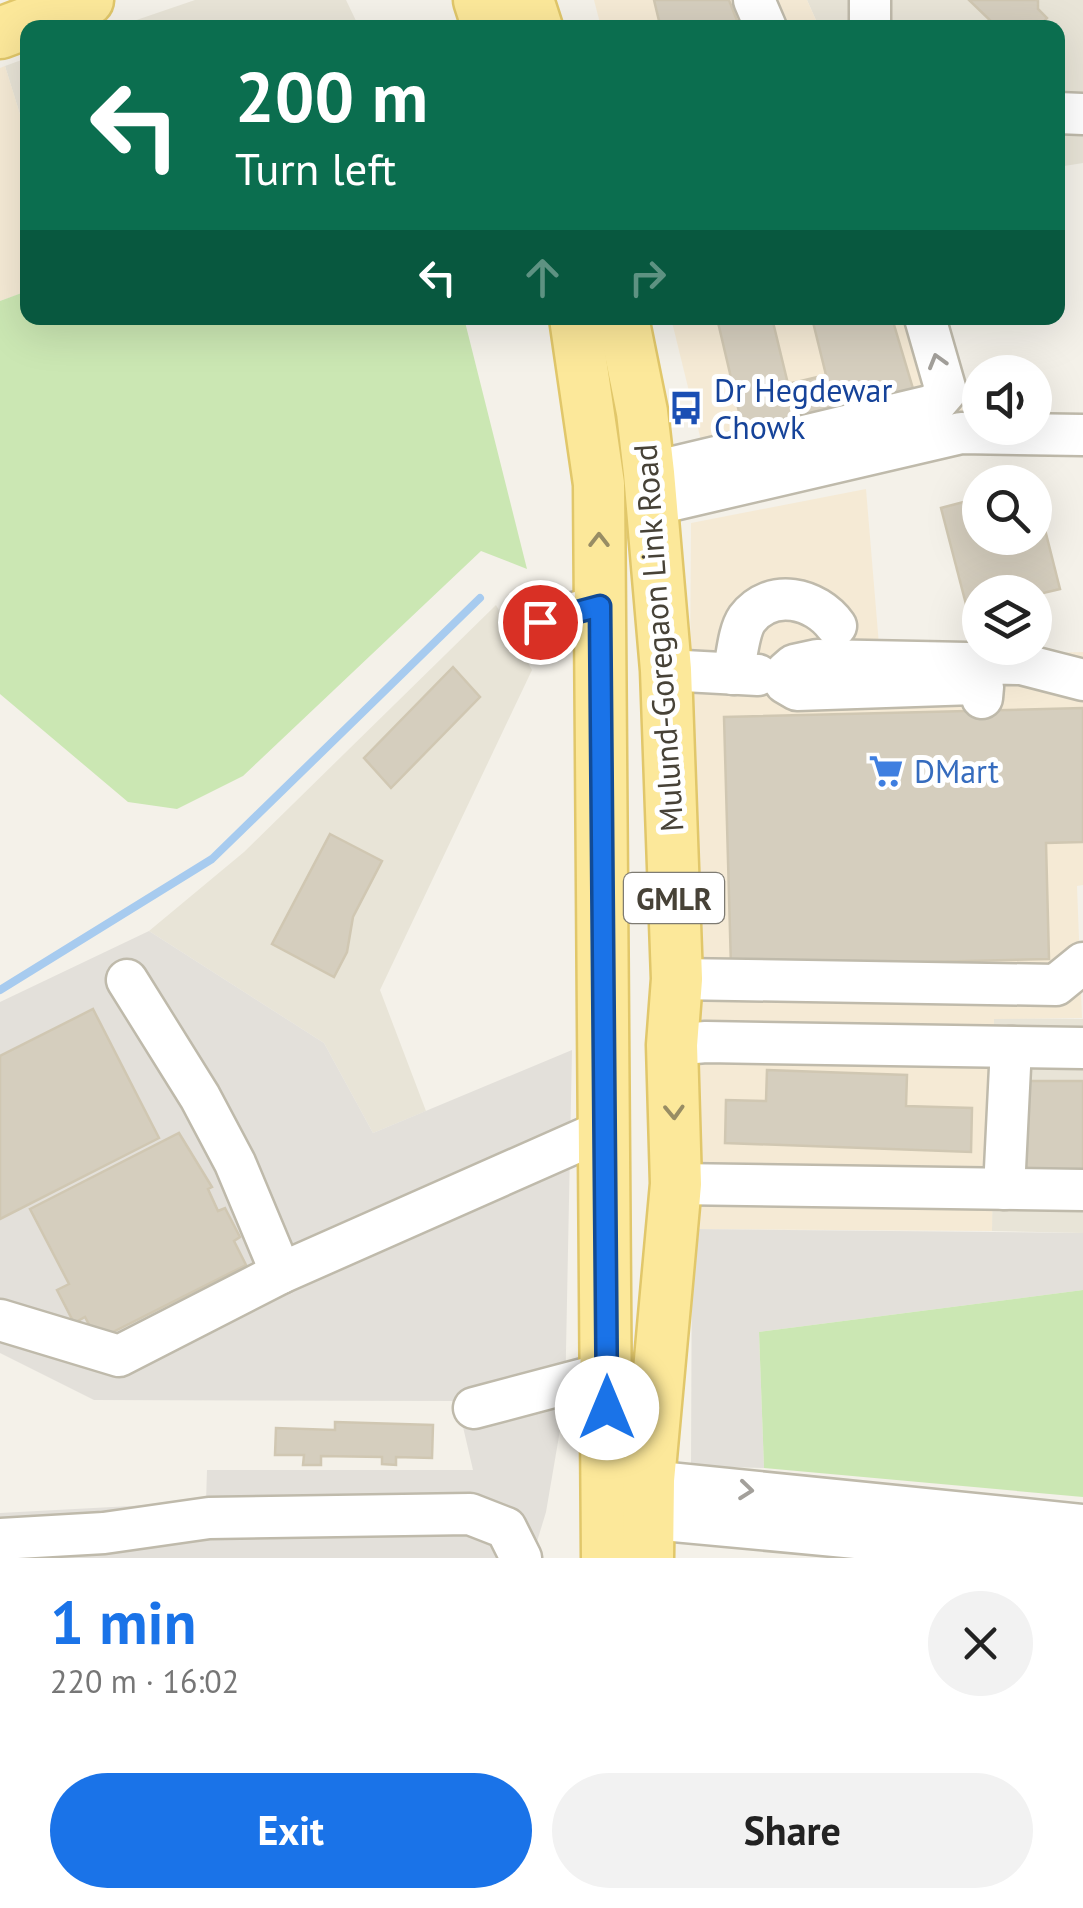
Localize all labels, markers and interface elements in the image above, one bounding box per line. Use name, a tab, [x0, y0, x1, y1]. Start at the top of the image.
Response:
text: 200 m	[235, 51, 428, 141]
icon: left	[70, 60, 200, 190]
text: Turn left	[235, 139, 396, 197]
icon: left	[410, 250, 465, 305]
icon: ahead	[515, 250, 570, 305]
icon: right	[620, 250, 675, 305]
one-way arrow	[928, 353, 949, 370]
map controls	[962, 355, 1052, 665]
button: sound	[962, 355, 1052, 445]
place label: Dr Hegdewar Chowk	[714, 369, 892, 448]
bus stop icon: Dr Hegdewar Chowk	[667, 389, 705, 427]
street label: Mulund-Goregaon Link Road	[624, 443, 692, 833]
button: search	[962, 465, 1052, 555]
one-way arrow	[589, 531, 610, 547]
button: layers	[962, 575, 1052, 665]
pin	[498, 580, 583, 665]
icon: arrive	[513, 595, 568, 650]
place label: DMart	[914, 750, 999, 792]
supermarket icon: DMart	[867, 752, 905, 790]
road number: GMLR	[624, 873, 724, 923]
one-way arrow	[664, 1104, 685, 1120]
position arrow	[555, 1356, 659, 1460]
one-way arrow	[739, 1479, 755, 1500]
text: 1 min	[50, 1583, 196, 1661]
button: close	[928, 1591, 1033, 1696]
text: 220 m · 16:02	[50, 1660, 239, 1702]
button: Exit	[50, 1773, 532, 1888]
button: Share	[552, 1773, 1033, 1888]

